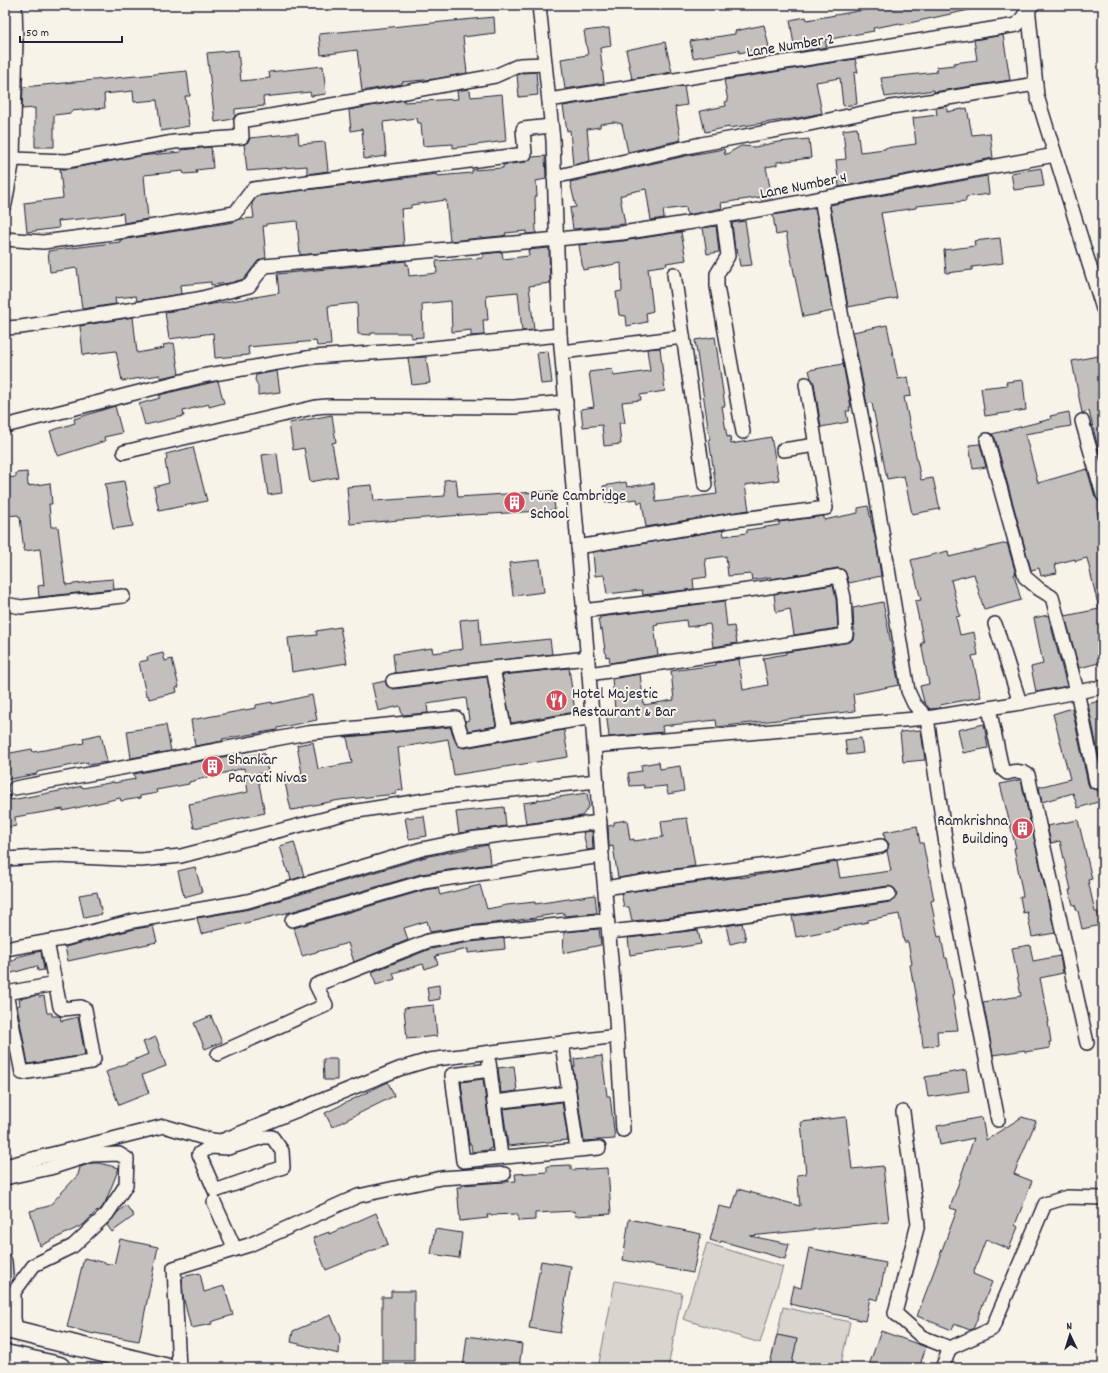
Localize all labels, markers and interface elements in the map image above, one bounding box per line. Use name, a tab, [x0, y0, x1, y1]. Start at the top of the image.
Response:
scale bar	[20, 18, 122, 44]
text: 50 m	[26, 25, 49, 42]
street label: Lane Number 2	[745, 28, 836, 65]
street label: Lane Number 4	[758, 167, 849, 206]
place label: Pune Cambridge School	[530, 485, 626, 526]
building icon: Pune Cambridge School	[501, 490, 527, 516]
place label: Hotel Majestic Restaurant & Bar	[572, 683, 676, 724]
restaurant icon: Hotel Majestic Restaurant & Bar	[544, 688, 570, 714]
place label: Shankar Parvati Nivas	[228, 749, 307, 790]
building icon: Shankar Parvati Nivas	[199, 754, 225, 780]
place label: Ramkrishna Building	[937, 810, 1008, 851]
building icon: Ramkrishna Building	[1010, 815, 1036, 841]
north arrow	[1050, 1315, 1090, 1355]
text: N	[1066, 1319, 1073, 1335]

